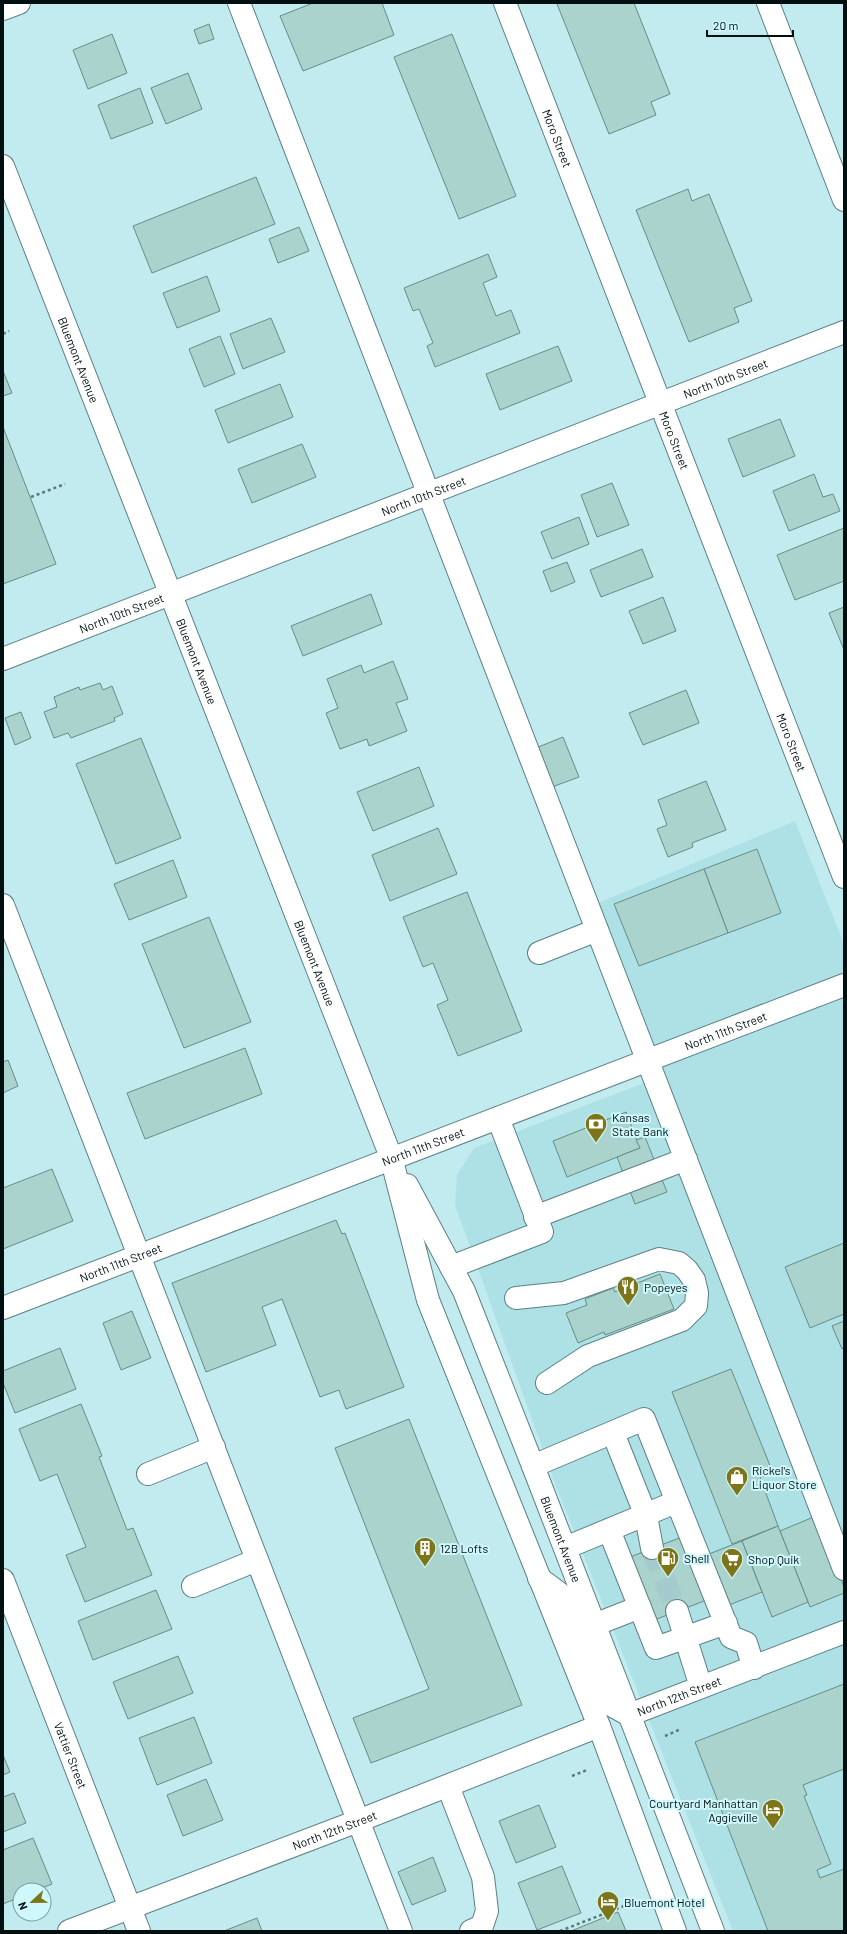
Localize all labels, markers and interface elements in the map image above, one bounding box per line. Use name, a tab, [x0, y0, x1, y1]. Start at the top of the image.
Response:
scale bar	[707, 12, 793, 38]
text: 20 m	[713, 18, 739, 32]
street label: Moro Street	[540, 107, 575, 169]
street label: Bluemont Avenue	[56, 315, 102, 405]
street label: North 10th Street	[681, 355, 770, 401]
street label: Moro Street	[657, 409, 692, 471]
street label: North 10th Street	[379, 473, 468, 518]
street label: North 10th Street	[77, 590, 166, 636]
street label: Bluemont Avenue	[174, 616, 220, 706]
street label: Moro Street	[774, 711, 809, 773]
street label: Bluemont Avenue	[292, 918, 338, 1008]
street label: North 11th Street	[682, 1008, 769, 1053]
place label: Kansas State Bank	[612, 1110, 669, 1138]
bank icon: Kansas State Bank	[583, 1111, 609, 1144]
street label: North 11th Street	[380, 1124, 466, 1168]
street label: North 11th Street	[77, 1240, 164, 1285]
restaurant icon: Popeyes	[615, 1274, 641, 1307]
place label: Popeyes	[644, 1280, 688, 1294]
place label: Rickel's Liquor Store	[752, 1463, 817, 1491]
shop icon: Rickel's Liquor Store	[724, 1464, 750, 1497]
street label: Bluemont Avenue	[538, 1494, 584, 1584]
building icon: 12B Lofts	[412, 1535, 438, 1568]
place label: 12B Lofts	[440, 1541, 488, 1555]
fuel station icon: Shell	[655, 1545, 681, 1578]
supermarket icon: Shop Quik	[719, 1546, 745, 1579]
place label: Shell	[684, 1551, 709, 1565]
place label: Shop Quik	[748, 1552, 799, 1566]
street label: North 12th Street	[635, 1673, 723, 1718]
street label: Vattier Street	[52, 1720, 90, 1791]
place label: Courtyard Manhattan Aggieville	[649, 1796, 758, 1824]
hotel icon: Courtyard Manhattan Aggieville	[760, 1797, 786, 1830]
street label: North 12th Street	[290, 1807, 379, 1852]
north arrow	[12, 1882, 52, 1922]
hotel icon: Bluemont Hotel	[595, 1889, 621, 1922]
place label: Bluemont Hotel	[624, 1895, 704, 1909]
text: N	[15, 1900, 30, 1912]

